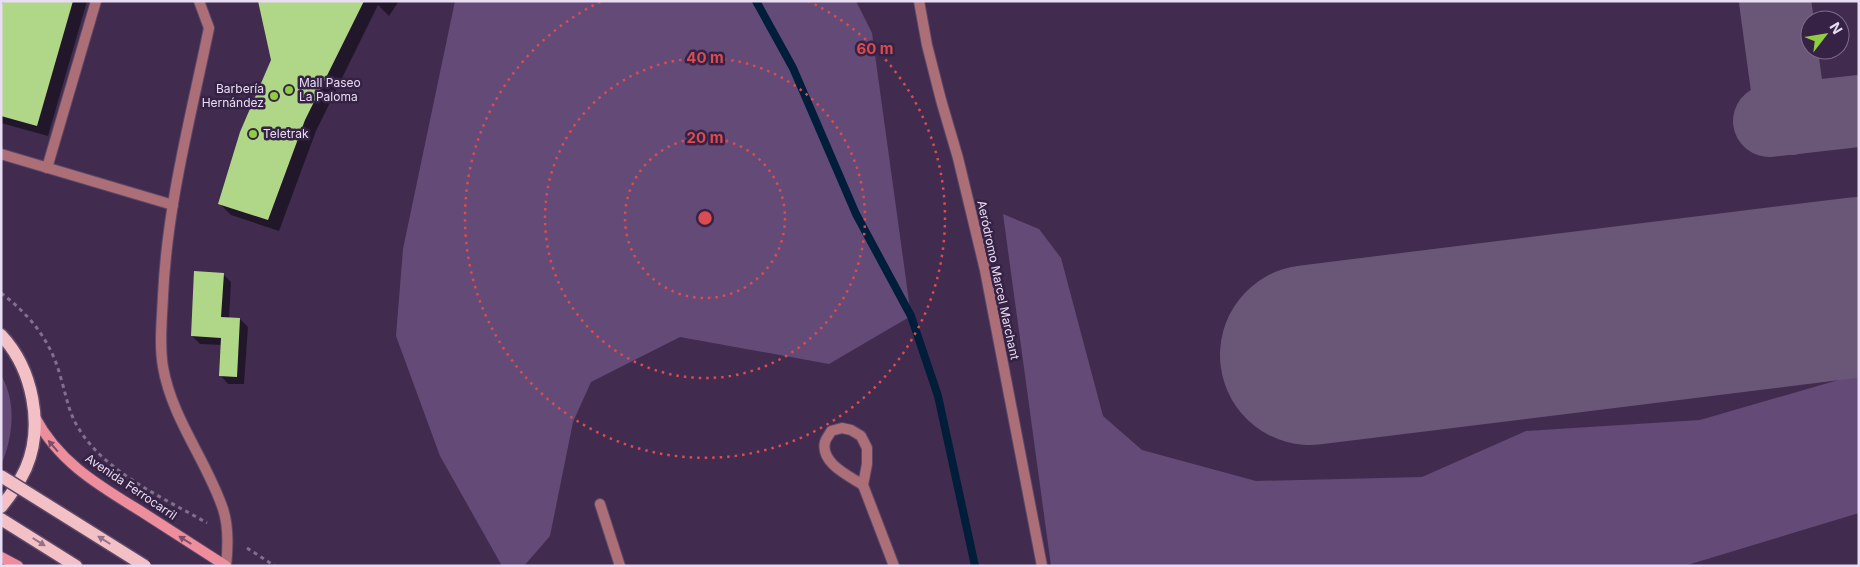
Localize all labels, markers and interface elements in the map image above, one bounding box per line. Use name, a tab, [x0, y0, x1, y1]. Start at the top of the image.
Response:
north arrow	[1800, 10, 1850, 60]
text: N	[1827, 19, 1847, 37]
text: 60 m	[856, 39, 894, 58]
text: 40 m	[686, 48, 724, 67]
place label: Mall Paseo La Paloma	[299, 75, 361, 104]
place label: Barbería Hernández	[202, 81, 264, 110]
marker: Mall Paseo La Paloma	[283, 84, 295, 96]
marker: Barbería Hernández	[268, 90, 280, 102]
place label: Teletrak	[263, 126, 309, 141]
marker: Teletrak	[247, 128, 259, 140]
text: 20 m	[687, 128, 723, 147]
street label: Aeródromo Marcel Marchant	[974, 199, 1023, 361]
centre of rings	[696, 209, 714, 227]
one-way arrow	[47, 440, 59, 452]
street label: Avenida Ferrocarril	[83, 450, 180, 523]
one-way arrow	[97, 535, 111, 544]
one-way arrow	[178, 535, 192, 544]
one-way arrow	[32, 538, 45, 547]

